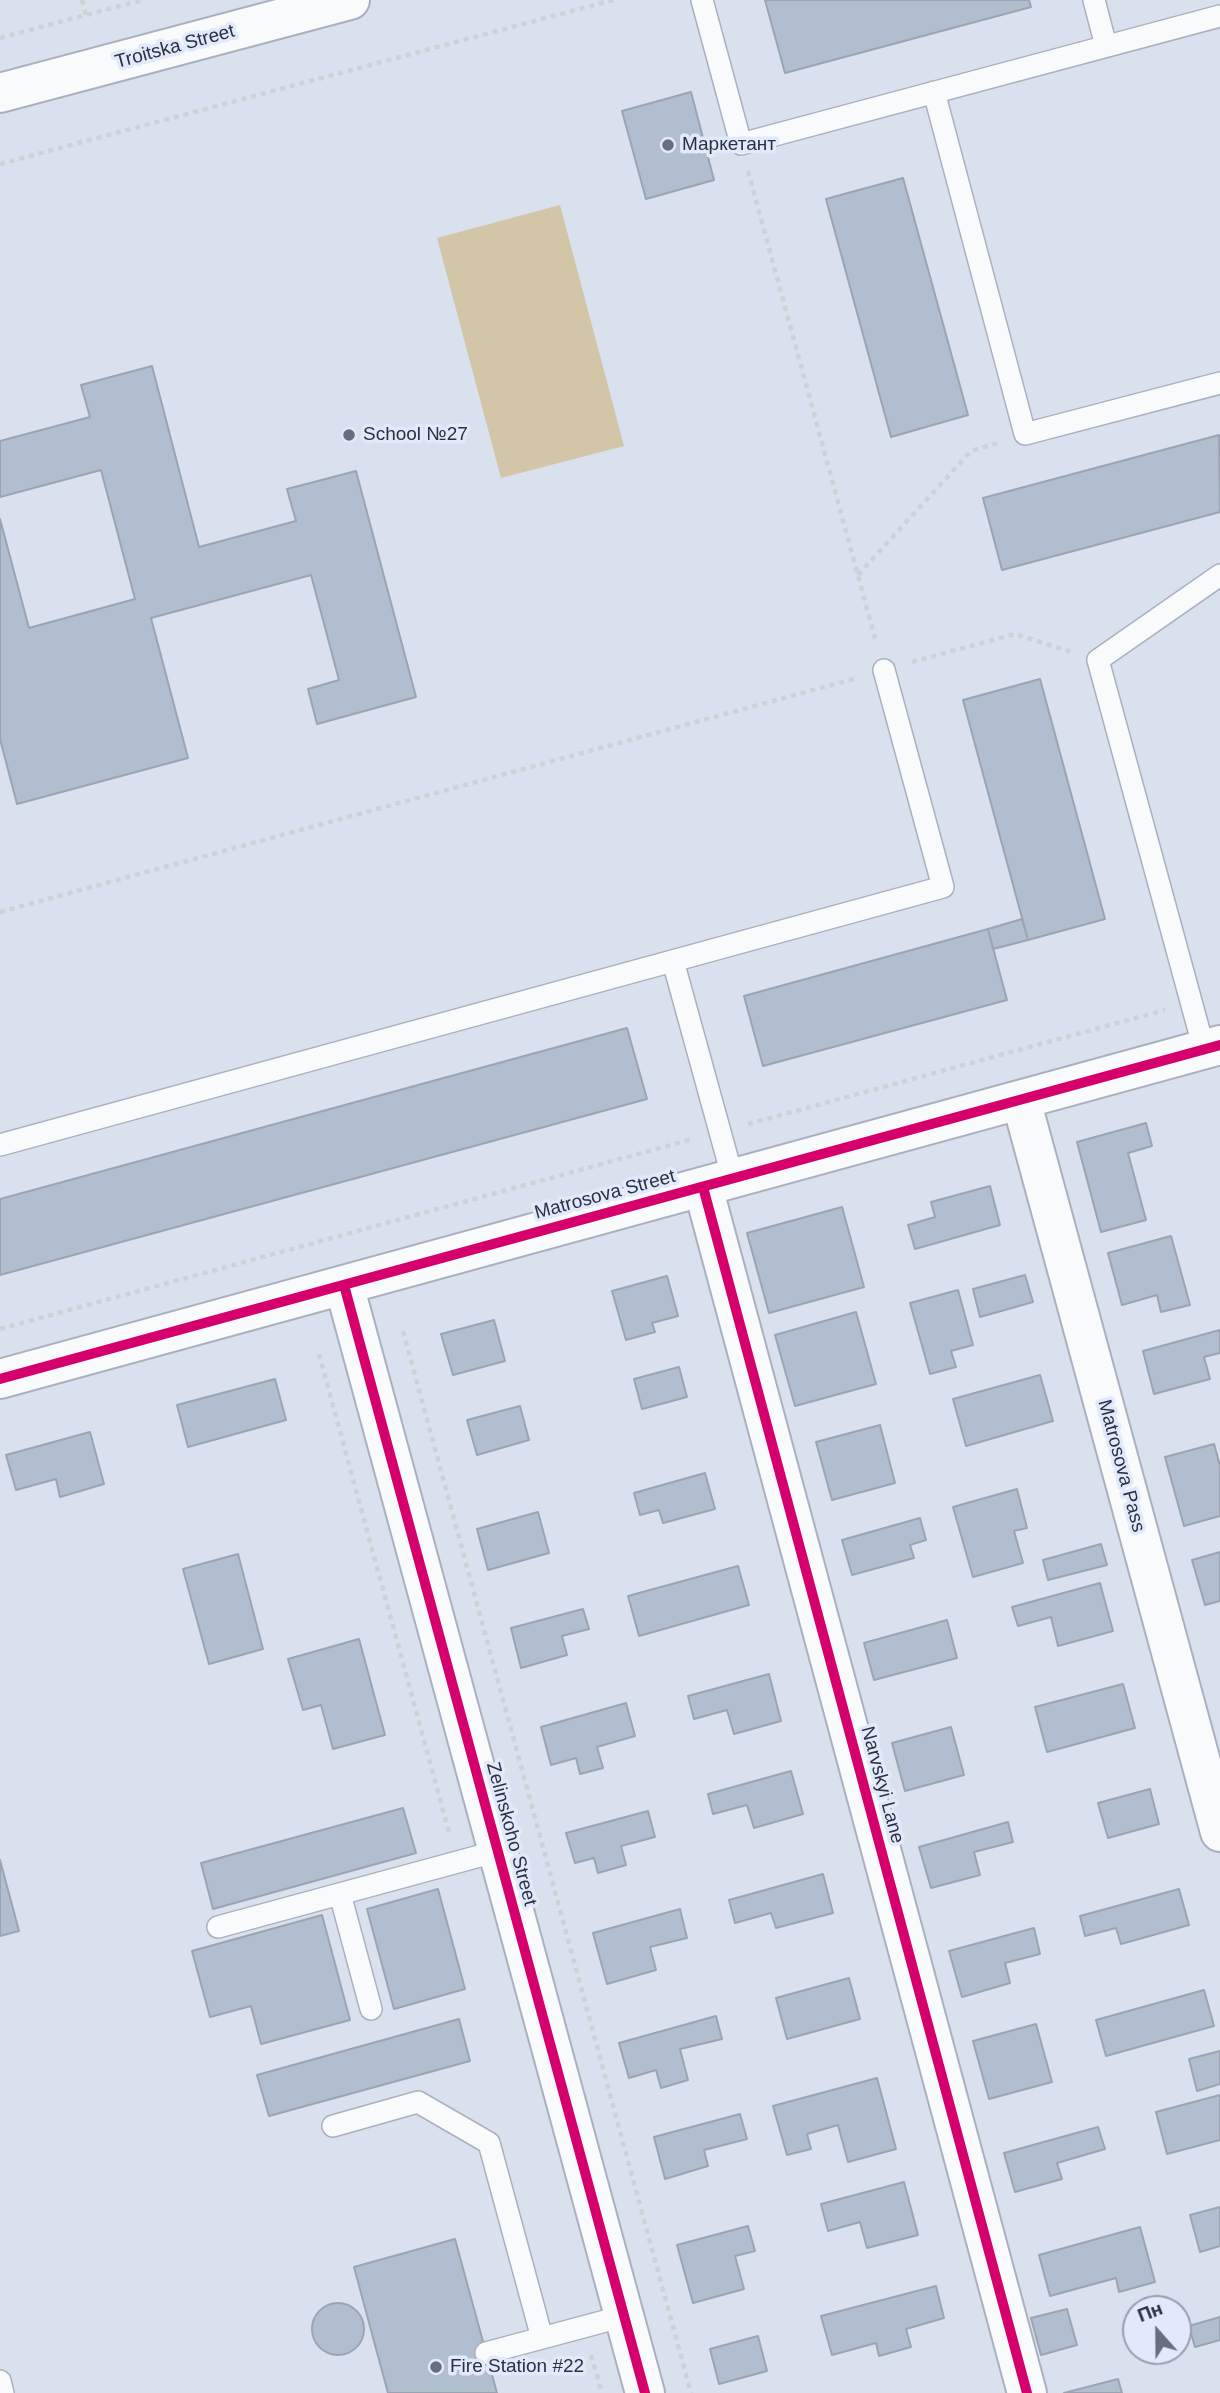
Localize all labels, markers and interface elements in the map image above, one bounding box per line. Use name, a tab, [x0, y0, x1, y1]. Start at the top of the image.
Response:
street label: Troitska Street	[113, 20, 237, 74]
place label: Маркетант	[682, 134, 776, 156]
marker: Маркетант	[660, 137, 676, 153]
place label: School №27	[363, 424, 468, 446]
marker: School №27	[341, 427, 357, 443]
street label: Matrosova Street	[532, 1165, 678, 1225]
street label: Matrosova Pass	[1092, 1397, 1150, 1535]
street label: Narvskyi Lane	[855, 1724, 909, 1846]
street label: Zelinskoho Street	[481, 1760, 541, 1908]
north arrow	[1122, 2295, 1192, 2365]
text: Пн	[1135, 2297, 1166, 2326]
place label: Fire Station #22	[450, 2356, 584, 2378]
marker: Fire Station #22	[428, 2359, 444, 2375]

